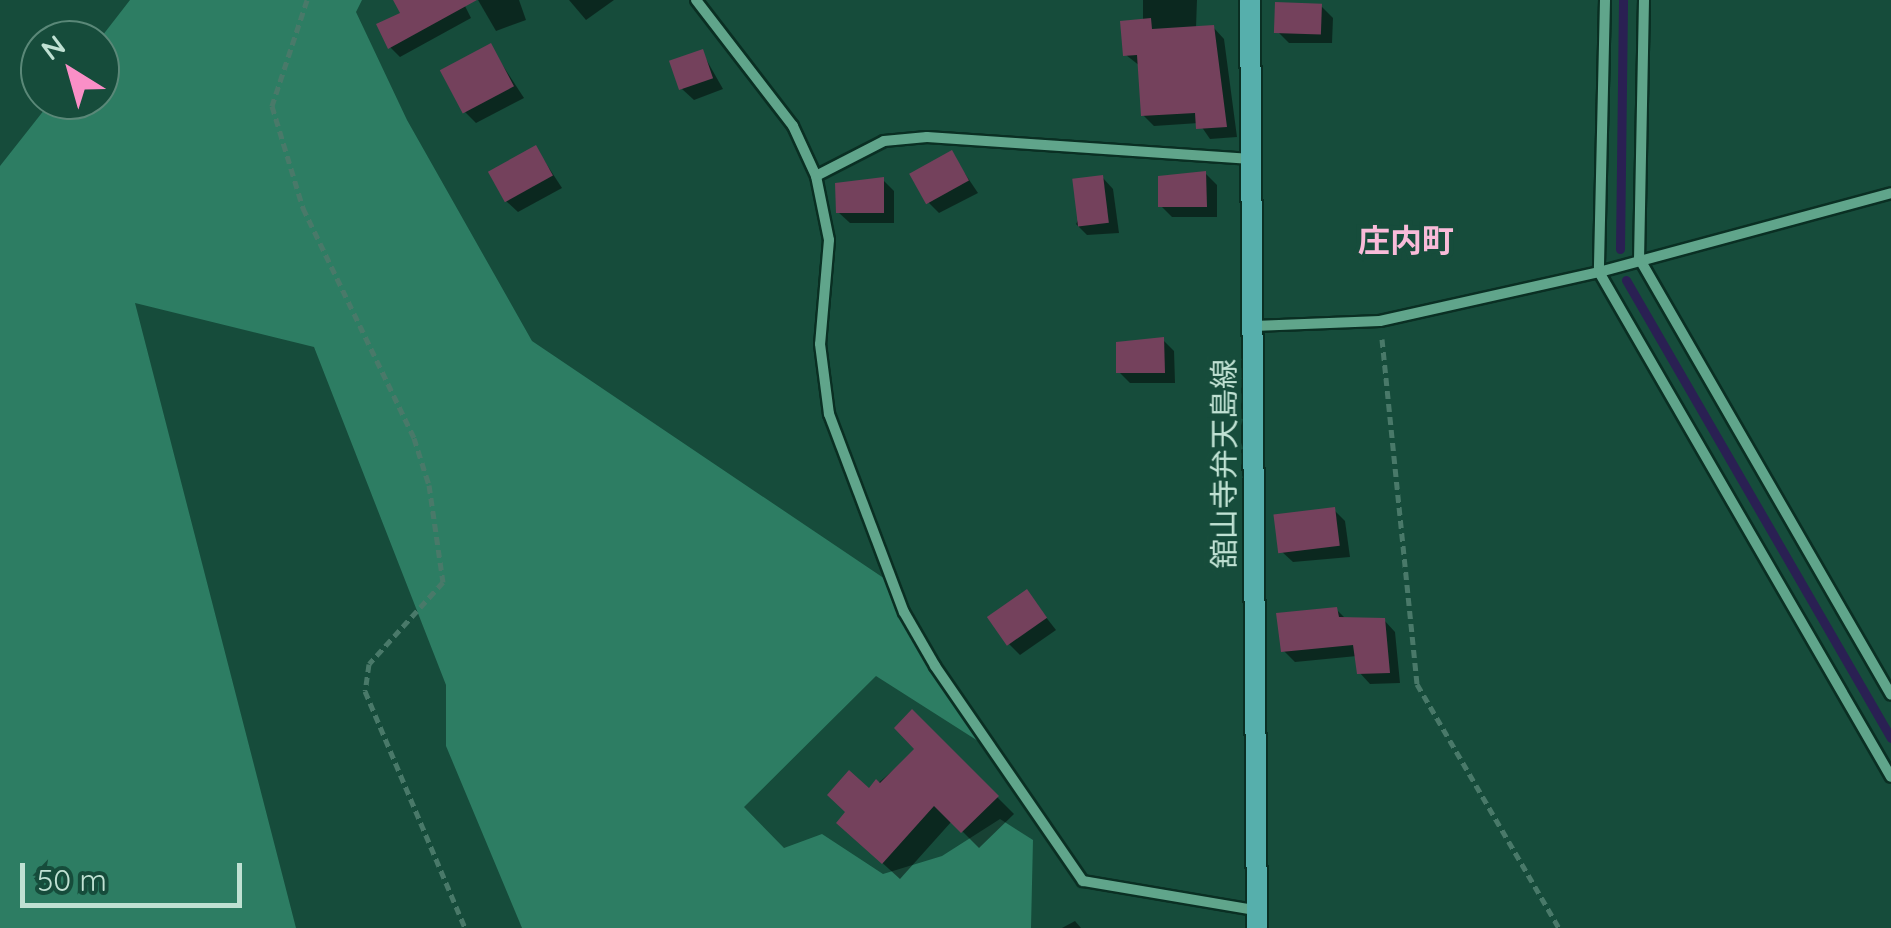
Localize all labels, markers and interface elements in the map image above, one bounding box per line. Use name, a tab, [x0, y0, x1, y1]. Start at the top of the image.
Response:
north arrow	[20, 20, 120, 120]
text: N	[34, 27, 72, 67]
district label: 庄内町	[1358, 221, 1454, 259]
street label: 舘山寺弁天島線	[1206, 359, 1242, 569]
scale bar	[25, 843, 248, 905]
text: 50 m	[37, 861, 107, 899]

